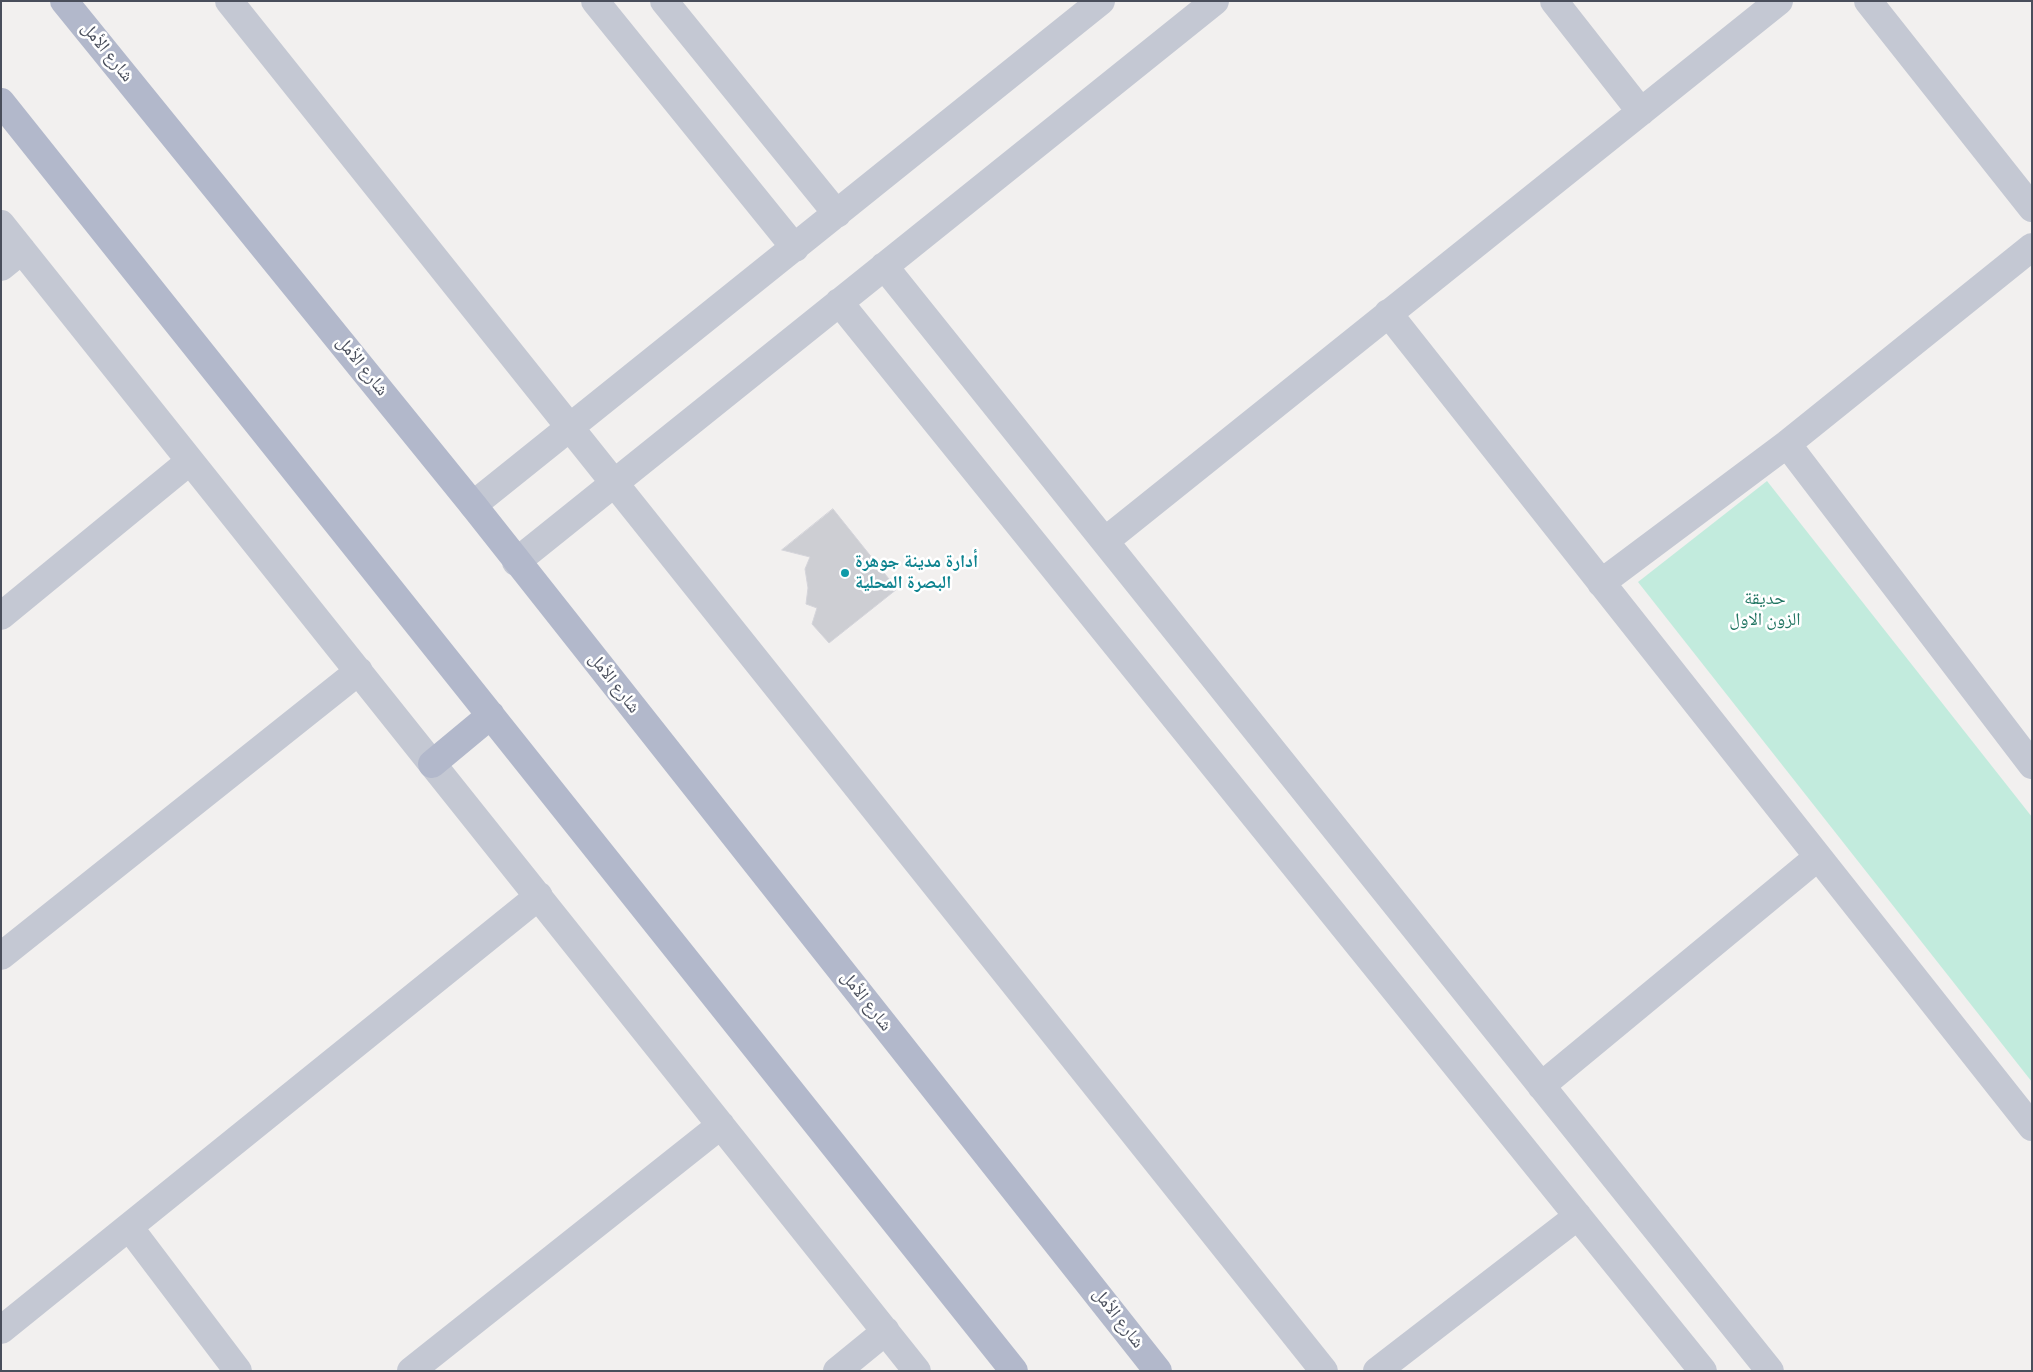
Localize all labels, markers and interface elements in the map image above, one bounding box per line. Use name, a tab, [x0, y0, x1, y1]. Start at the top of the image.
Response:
street label: شارع الأمل	[75, 19, 137, 87]
street label: شارع الأمل	[330, 333, 392, 401]
place label: أدارة مدينة جوهرة البصرة المحلية	[855, 552, 978, 594]
marker: أدارة مدينة جوهرة البصرة المحلية	[839, 567, 851, 579]
park label: حديقة الزون الاول	[1729, 589, 1801, 632]
street label: شارع الأمل	[583, 649, 643, 719]
street label: شارع الأمل	[835, 967, 895, 1037]
street label: شارع الأمل	[1087, 1284, 1147, 1354]

